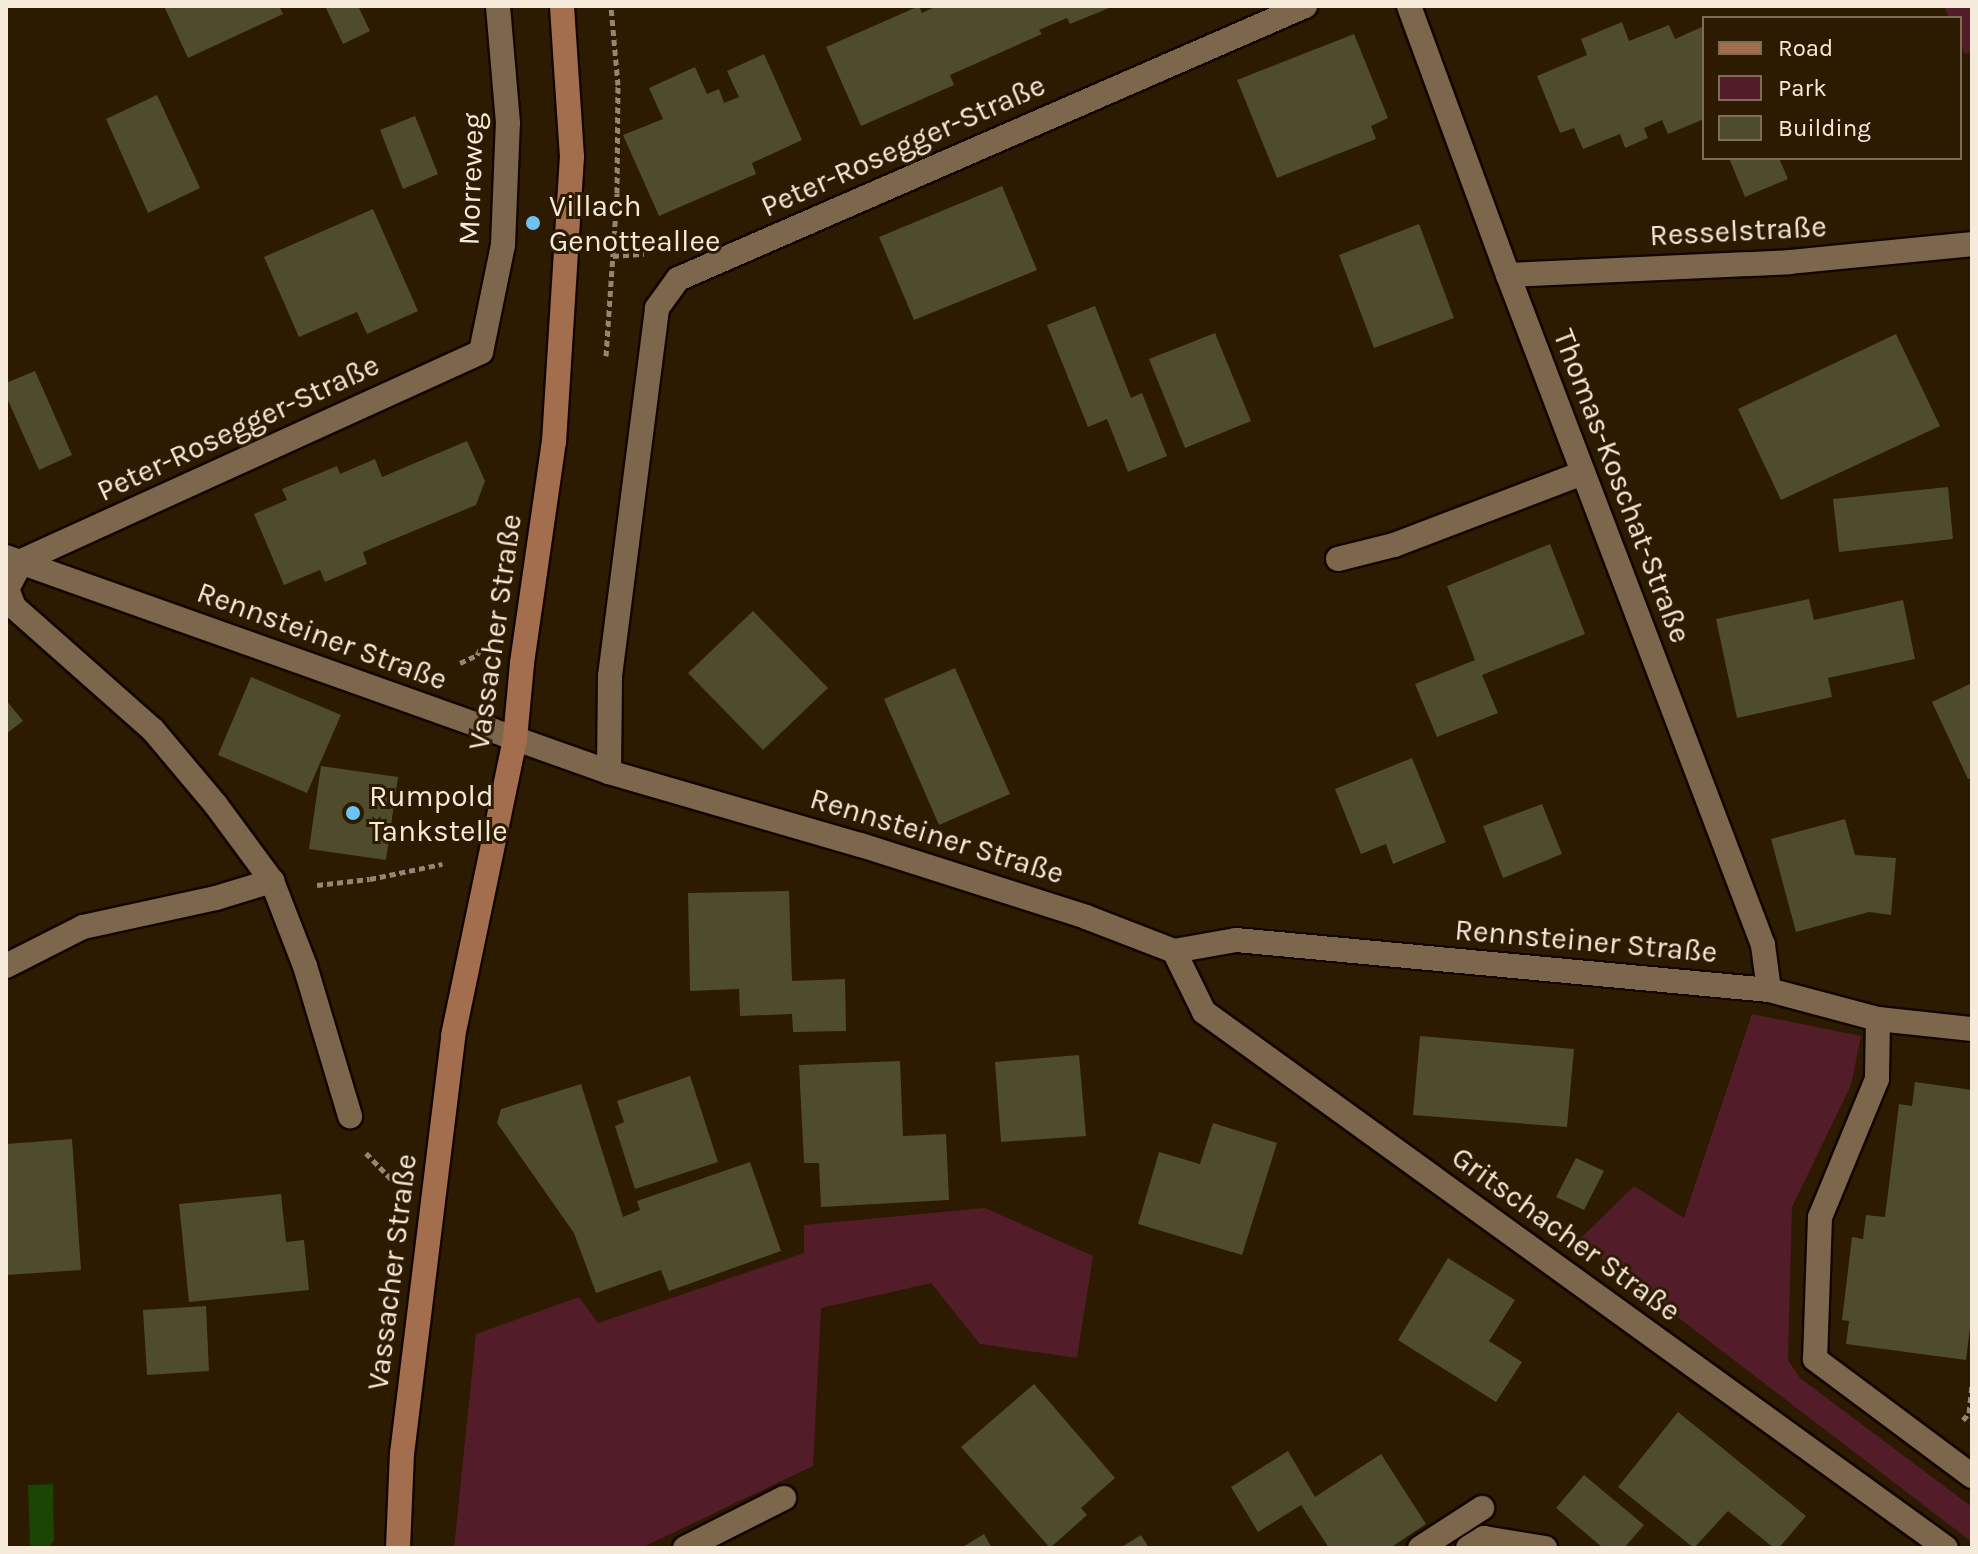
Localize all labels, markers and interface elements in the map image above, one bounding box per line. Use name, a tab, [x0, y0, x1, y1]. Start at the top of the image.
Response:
legend	[1702, 16, 1962, 160]
text: Road	[1778, 34, 1833, 62]
street label: Peter-Rosegger-Straße	[755, 67, 1051, 225]
text: Park	[1778, 74, 1827, 102]
street label: Morreweg	[451, 112, 491, 246]
text: Building	[1778, 114, 1871, 142]
place label: Villach Genotteallee	[549, 188, 720, 258]
street label: Resselstraße	[1649, 208, 1827, 254]
marker: Villach Genotteallee	[524, 214, 542, 232]
street label: Thomas-Koschat-Straße	[1546, 324, 1698, 648]
street label: Peter-Rosegger-Straße	[91, 347, 385, 509]
street label: Vassacher Straße	[461, 512, 529, 752]
street label: Rennsteiner Straße	[192, 574, 452, 698]
place label: Rumpold Tankstelle	[369, 778, 508, 848]
street label: Rennsteiner Straße	[806, 780, 1068, 892]
marker: Rumpold Tankstelle	[344, 804, 362, 822]
street label: Rennsteiner Straße	[1453, 912, 1719, 970]
street label: Gritschacher Straße	[1445, 1139, 1687, 1329]
street label: Vassacher Straße	[360, 1152, 424, 1392]

